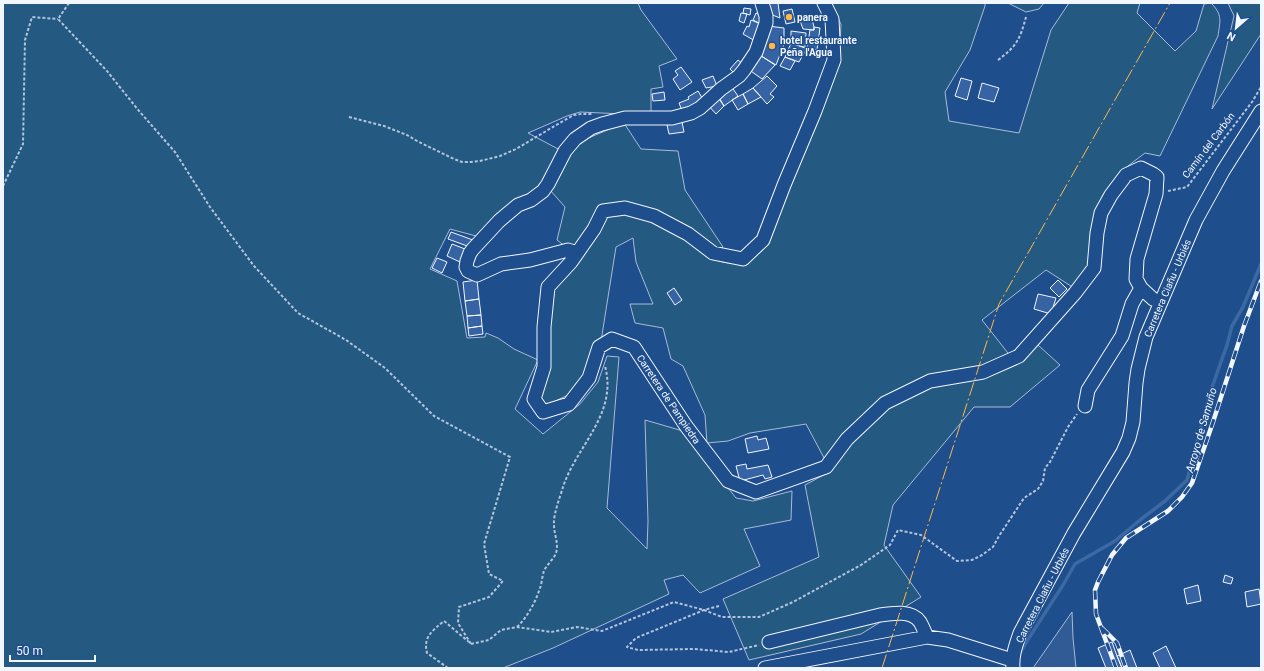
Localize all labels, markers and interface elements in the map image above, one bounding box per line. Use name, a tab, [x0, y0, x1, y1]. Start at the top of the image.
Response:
north arrow	[1216, 8, 1256, 48]
marker: panera	[784, 12, 794, 22]
place label: panera	[797, 12, 828, 23]
text: N	[1225, 29, 1238, 44]
place label: hotel restaurante Peña l'Agua	[780, 35, 857, 58]
marker: hotel restaurante Peña l'Agua	[767, 41, 777, 51]
street label: Camín del Carbón	[1180, 110, 1237, 180]
street label: Carretera Ciañu - Urbiés	[1142, 238, 1193, 339]
street label: Carretera de Pampiedra	[635, 353, 703, 446]
water label: Arroyo de Samuño	[1183, 386, 1220, 475]
street label: Carretera Ciañu - Urbiés	[1014, 546, 1071, 645]
scale bar	[10, 637, 95, 663]
text: 50 m	[16, 644, 43, 658]

